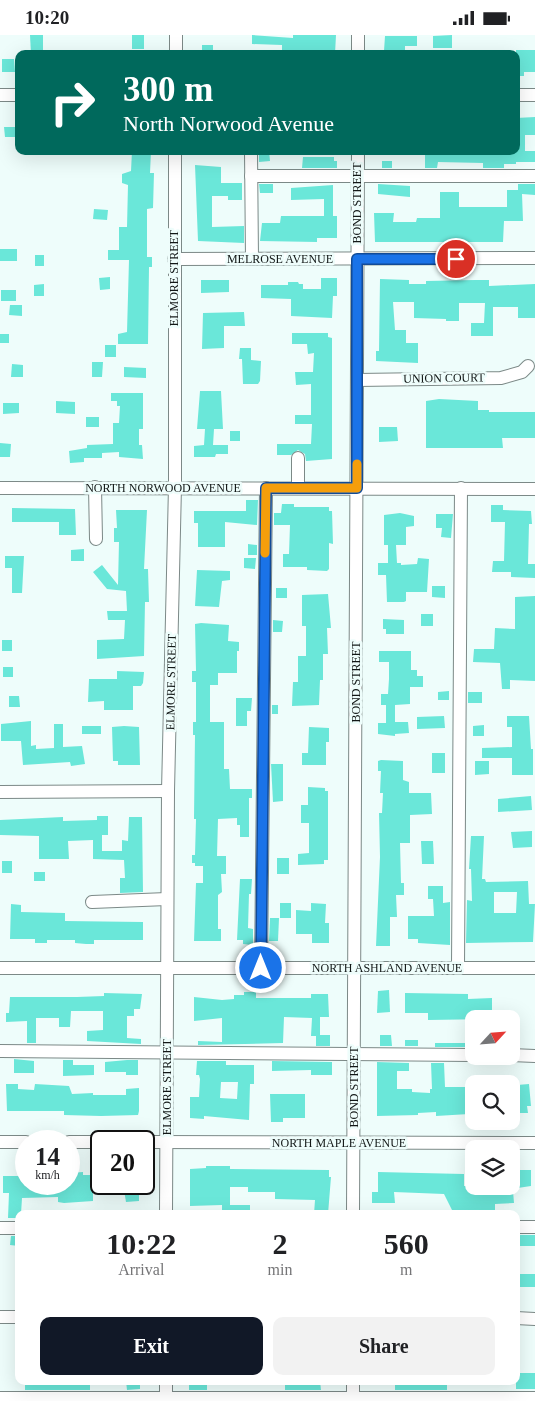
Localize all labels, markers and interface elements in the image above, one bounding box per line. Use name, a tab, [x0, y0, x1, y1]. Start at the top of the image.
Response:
text: 10:20	[25, 7, 69, 28]
icon: right	[40, 70, 105, 135]
text: 300 m	[123, 70, 213, 109]
text: North Norwood Avenue	[123, 111, 334, 136]
street label: BOND STREET	[350, 162, 364, 244]
street label: ELMORE STREET	[167, 229, 181, 326]
pin	[435, 238, 477, 280]
icon: arrive	[442, 245, 470, 273]
street label: MELROSE AVENUE	[227, 252, 333, 266]
street label: UNION COURT	[403, 370, 486, 386]
street label: NORTH NORWOOD AVENUE	[85, 481, 241, 495]
street label: ELMORE STREET	[163, 633, 179, 730]
street label: BOND STREET	[349, 641, 363, 723]
position arrow	[234, 941, 286, 993]
street label: NORTH ASHLAND AVENUE	[312, 961, 462, 975]
north arrow	[465, 1010, 520, 1065]
map controls	[465, 1010, 520, 1195]
street label: ELMORE STREET	[160, 1038, 174, 1135]
street label: BOND STREET	[347, 1046, 361, 1128]
button: search	[465, 1075, 520, 1130]
speed limit sign: 20	[90, 1130, 155, 1195]
street label: NORTH MAPLE AVENUE	[272, 1136, 406, 1150]
button: layers	[465, 1140, 520, 1195]
text: 14	[35, 1143, 60, 1170]
text: km/h	[35, 1168, 60, 1182]
text: 10:22	[106, 1227, 176, 1260]
text: 2	[272, 1227, 287, 1260]
text: 560	[384, 1227, 429, 1260]
text: Arrival	[118, 1261, 164, 1278]
text: min	[268, 1261, 292, 1278]
text: m	[400, 1261, 412, 1278]
button: Exit	[40, 1317, 263, 1375]
button: Share	[273, 1317, 495, 1375]

